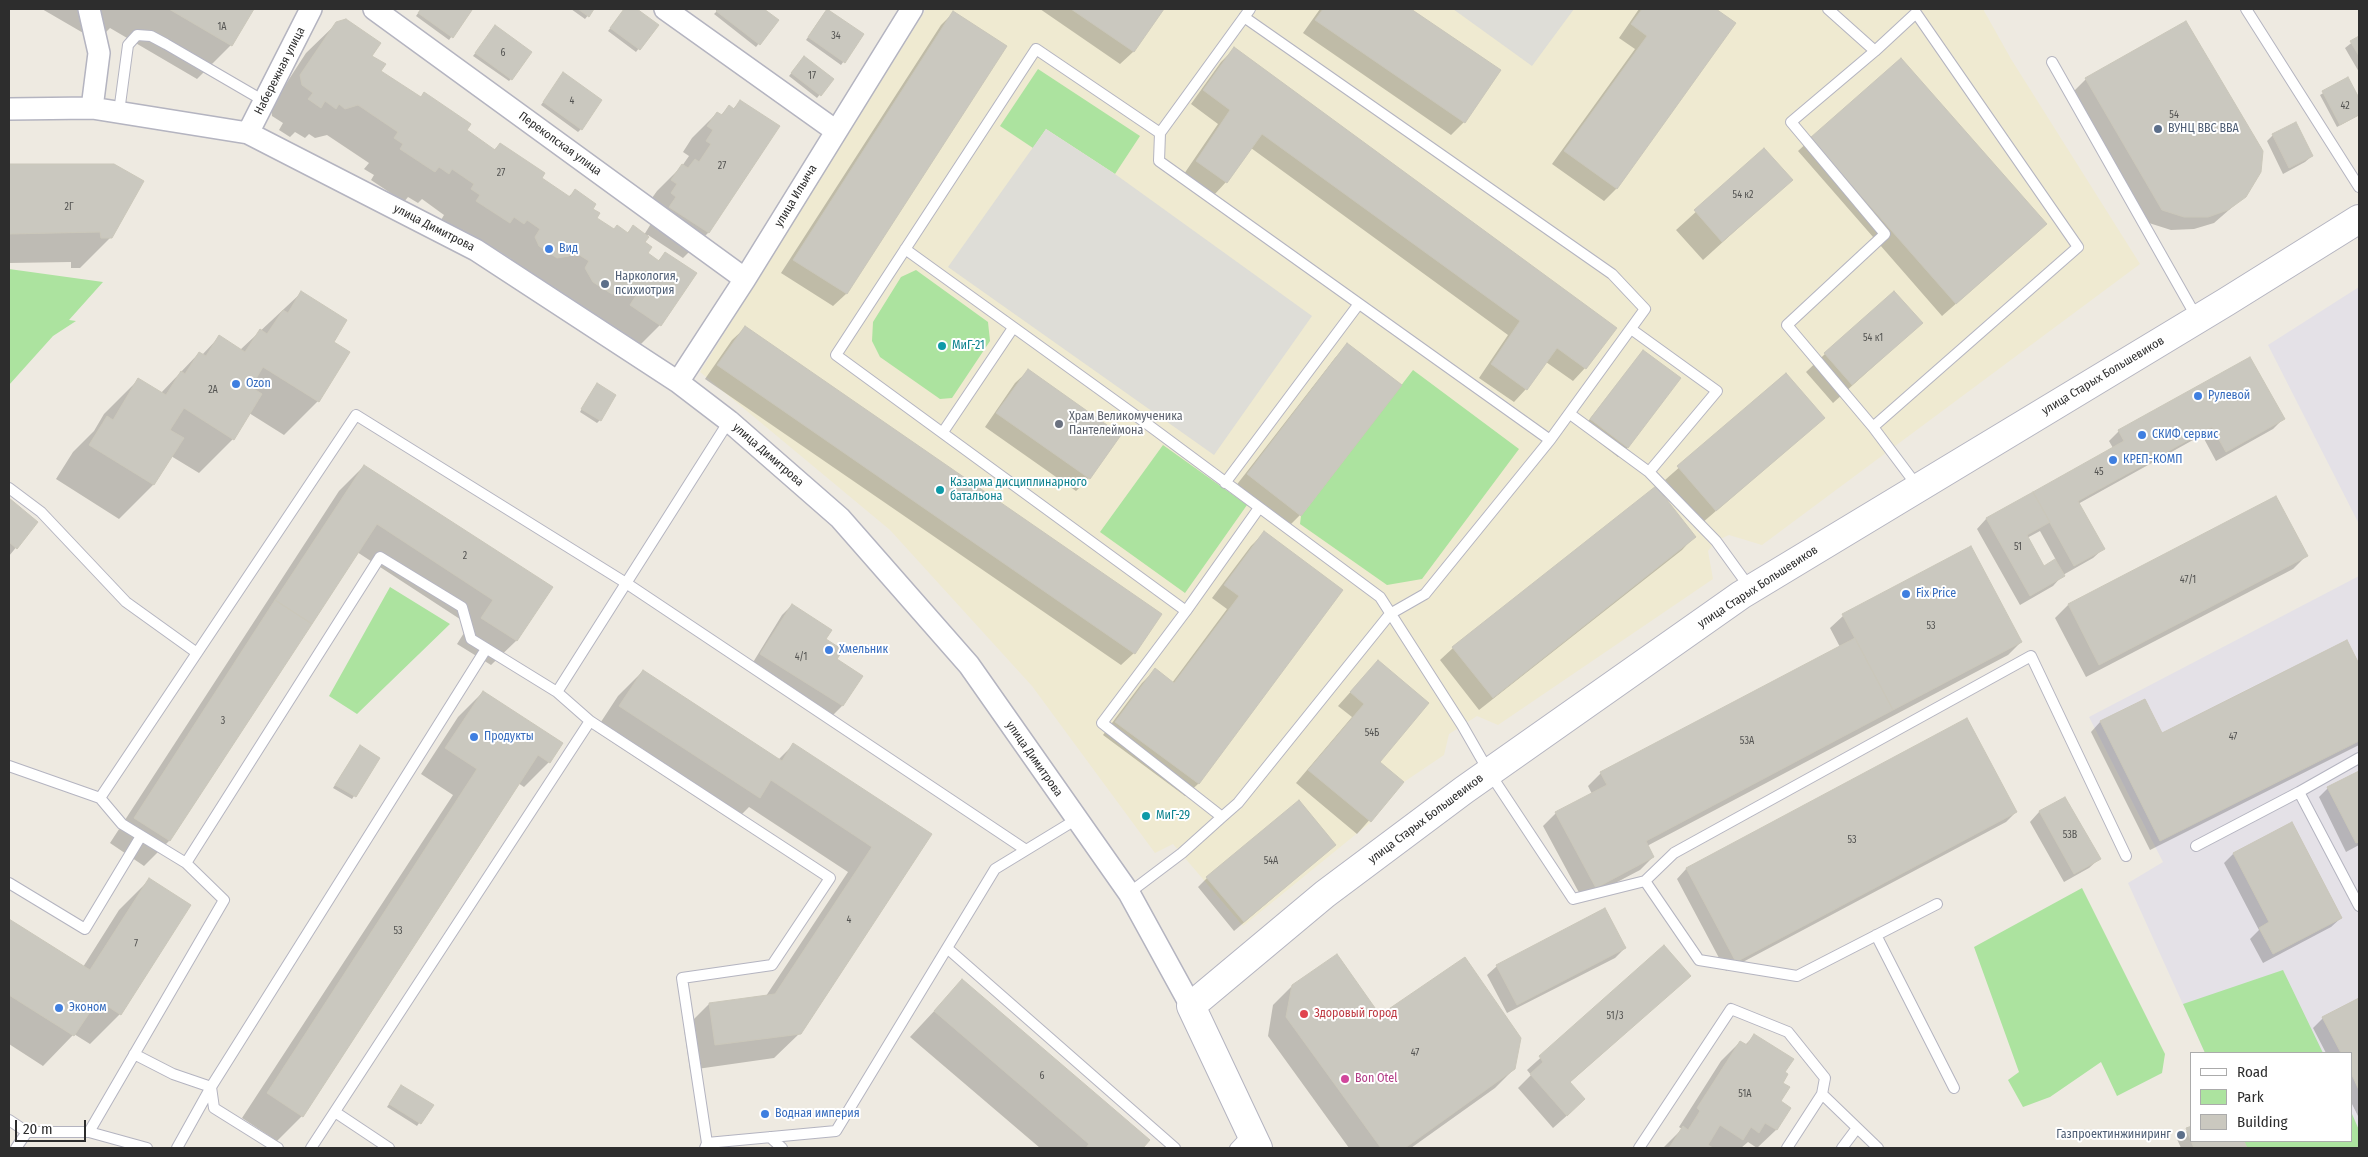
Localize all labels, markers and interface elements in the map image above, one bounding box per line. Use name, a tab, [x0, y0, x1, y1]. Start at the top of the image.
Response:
house number: 1А	[217, 21, 227, 33]
street label: Набережная улица	[252, 25, 308, 117]
house number: 34	[831, 30, 841, 42]
house number: 6	[501, 47, 505, 59]
house number: 17	[808, 70, 816, 82]
house number: 4	[570, 95, 574, 107]
house number: 42	[2340, 100, 2350, 112]
street label: Перекопская улица	[516, 109, 604, 179]
house number: 54	[2169, 109, 2179, 121]
place label: ВУНЦ ВВС ВВА	[2168, 122, 2239, 136]
marker: ВУНЦ ВВС ВВА	[2152, 123, 2164, 135]
house number: 27	[718, 160, 726, 172]
street label: улица Ильича	[772, 162, 820, 230]
house number: 27	[497, 167, 505, 179]
house number: 54 к2	[1733, 189, 1753, 201]
house number: 2Г	[64, 201, 74, 213]
street label: улица Димитрова	[391, 201, 477, 255]
place label: Вид	[559, 242, 578, 256]
marker: Вид	[543, 243, 555, 255]
place label: Наркология, психиотрия	[615, 270, 678, 298]
marker: Наркология, психиотрия	[599, 278, 611, 290]
house number: 54 к1	[1863, 332, 1883, 344]
street label: улица Старых Большевиков	[2039, 334, 2167, 418]
place label: МиГ-21	[952, 339, 985, 353]
marker: МиГ-21	[936, 340, 948, 352]
place label: Ozon	[246, 377, 271, 391]
marker: Ozon	[230, 378, 242, 390]
house number: 2А	[208, 384, 218, 396]
place label: Рулевой	[2208, 389, 2250, 403]
marker: Рулевой	[2192, 390, 2204, 402]
place label: Храм Великомученика Пантелеймона	[1069, 410, 1183, 438]
marker: Храм Великомученика Пантелеймона	[1053, 418, 1065, 430]
street label: улица Димитрова	[730, 420, 806, 490]
place label: СКИФ сервис	[2152, 428, 2218, 442]
marker: СКИФ сервис	[2136, 429, 2148, 441]
place label: КРЕП-КОМП	[2123, 453, 2182, 467]
marker: КРЕП-КОМП	[2107, 454, 2119, 466]
house number: 45	[2094, 466, 2104, 478]
place label: Казарма дисциплинарного батальона	[950, 476, 1087, 504]
marker: Казарма дисциплинарного батальона	[934, 484, 946, 496]
house number: 51	[2014, 541, 2022, 553]
street label: улица Старых Большевиков	[1695, 543, 1821, 631]
house number: 2	[463, 550, 467, 562]
house number: 47/1	[2180, 574, 2196, 586]
place label: Fix Price	[1916, 587, 1956, 601]
marker: Fix Price	[1900, 588, 1912, 600]
house number: 53	[1926, 620, 1936, 632]
place label: Хмельник	[839, 643, 888, 657]
marker: Хмельник	[823, 644, 835, 656]
house number: 4/1	[795, 651, 807, 663]
house number: 3	[221, 715, 225, 727]
street label: улица Димитрова	[1003, 718, 1065, 800]
house number: 54Б	[1365, 727, 1379, 739]
place label: Продукты	[484, 730, 534, 744]
marker: Продукты	[468, 731, 480, 743]
house number: 47	[2229, 731, 2237, 743]
house number: 53А	[1740, 735, 1754, 747]
street label: улица Старых Большевиков	[1366, 771, 1486, 867]
place label: МиГ-29	[1156, 809, 1190, 823]
marker: МиГ-29	[1140, 810, 1152, 822]
house number: 53В	[2063, 829, 2077, 841]
house number: 53	[1847, 834, 1857, 846]
house number: 54А	[1264, 855, 1278, 867]
house number: 4	[847, 914, 851, 926]
house number: 53	[393, 925, 403, 937]
house number: 7	[134, 938, 138, 950]
place label: Эконом	[69, 1001, 107, 1015]
marker: Эконом	[53, 1002, 65, 1014]
place label: Здоровый город	[1314, 1007, 1397, 1021]
marker: Здоровый город	[1298, 1008, 1310, 1020]
house number: 51/3	[1607, 1010, 1623, 1022]
house number: 47	[1411, 1047, 1419, 1059]
legend	[2190, 1052, 2353, 1142]
text: Road	[2237, 1063, 2268, 1081]
house number: 6	[1040, 1070, 1044, 1082]
place label: Bon Otel	[1355, 1072, 1397, 1086]
marker: Bon Otel	[1339, 1073, 1351, 1085]
house number: 51А	[1738, 1088, 1752, 1100]
text: Park	[2237, 1088, 2264, 1106]
place label: Водная империя	[775, 1107, 860, 1121]
marker: Водная империя	[759, 1108, 771, 1120]
scale bar	[18, 1110, 89, 1142]
text: Building	[2237, 1113, 2288, 1131]
text: 20 m	[23, 1120, 53, 1138]
place label: Газпроектинжиниринг	[2056, 1128, 2171, 1142]
marker: Газпроектинжиниринг	[2175, 1129, 2187, 1141]

